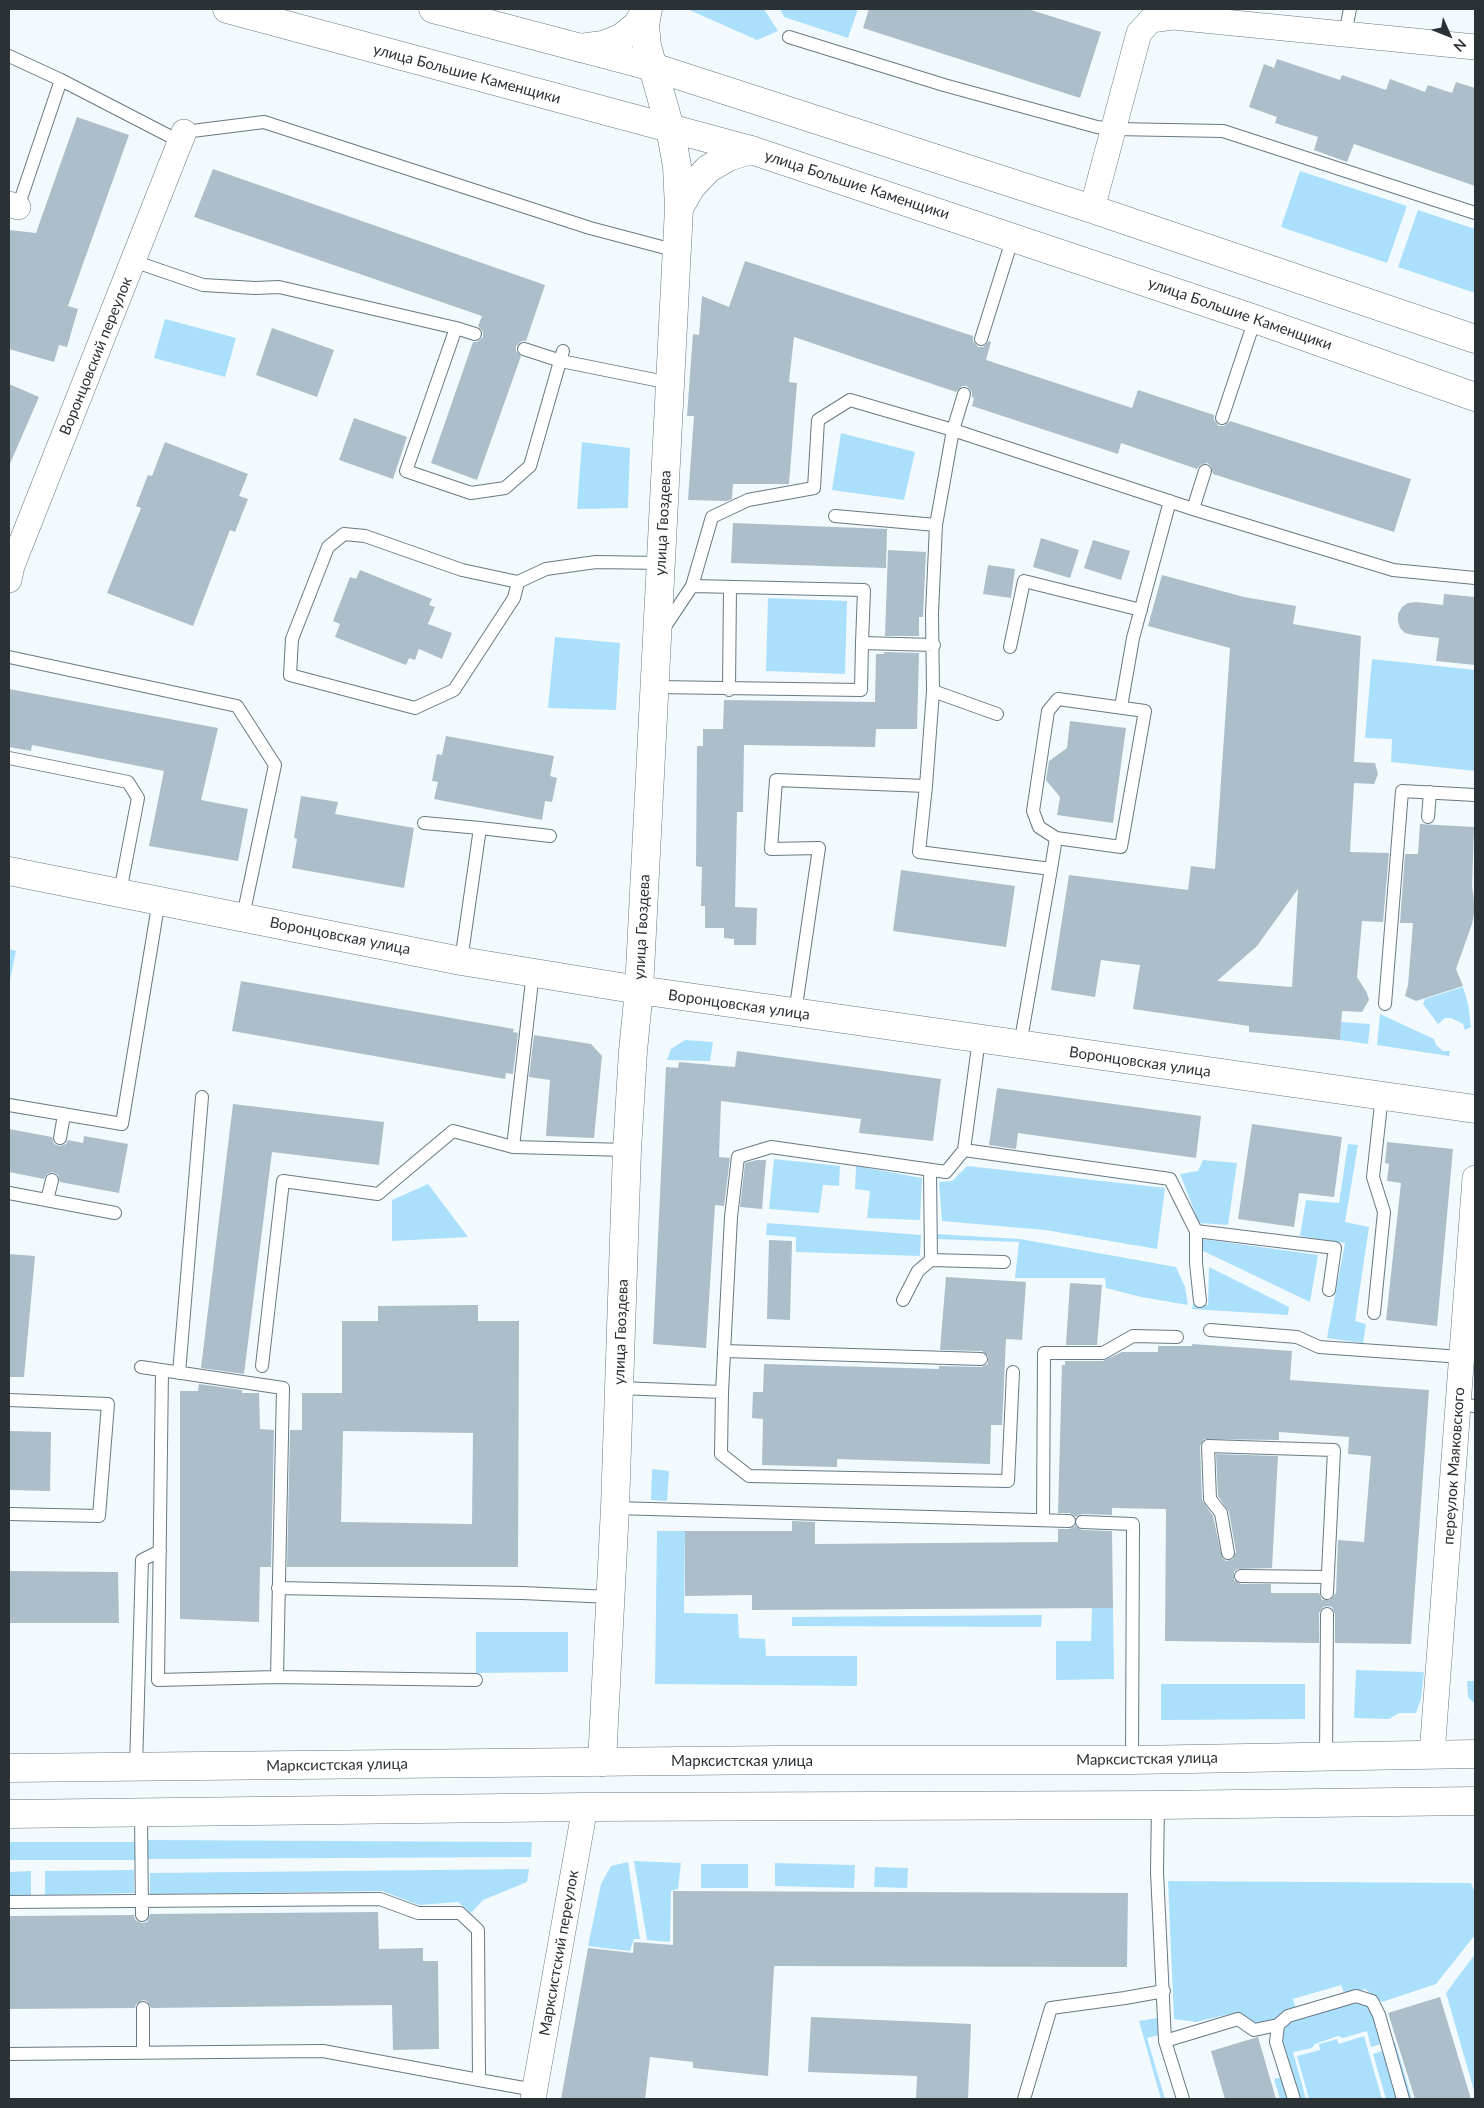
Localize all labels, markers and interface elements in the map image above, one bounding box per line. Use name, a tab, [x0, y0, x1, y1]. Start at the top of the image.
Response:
north arrow	[1424, 10, 1474, 60]
text: N	[1450, 36, 1470, 56]
street label: улица Большие Каменщики	[371, 40, 563, 108]
street label: улица Большие Каменщики	[762, 147, 952, 223]
street label: Воронцовский переулок	[56, 274, 136, 438]
street label: улица Большие Каменщики	[1146, 274, 1334, 354]
street label: улица Гвоздева	[651, 470, 675, 576]
street label: улица Гвоздева	[630, 874, 654, 980]
street label: Воронцовская улица	[268, 914, 412, 958]
street label: Воронцовская улица	[667, 986, 811, 1024]
street label: Воронцовская улица	[1068, 1043, 1212, 1081]
street label: улица Гвоздева	[610, 1279, 632, 1385]
street label: переулок Маяковского	[1440, 1387, 1468, 1545]
street label: Марксистская улица	[1076, 1749, 1218, 1769]
street label: Марксистская улица	[671, 1752, 813, 1770]
street label: Марксистская улица	[266, 1755, 408, 1775]
street label: Марксистский переулок	[536, 1869, 582, 2037]

